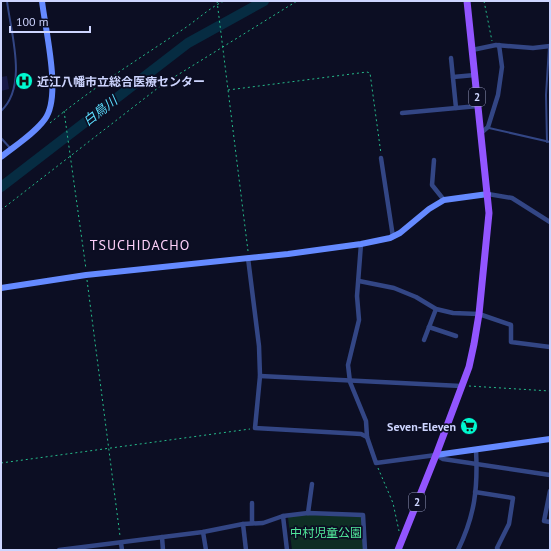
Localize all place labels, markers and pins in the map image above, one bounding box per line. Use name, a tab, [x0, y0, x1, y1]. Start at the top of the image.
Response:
hospital icon: 近江八幡市立総合医療センター	[14, 71, 34, 91]
place label: 近江八幡市立総合医療センター	[37, 74, 205, 89]
supermarket icon: Seven-Eleven	[459, 416, 479, 436]
place label: Seven-Eleven	[387, 419, 456, 434]

